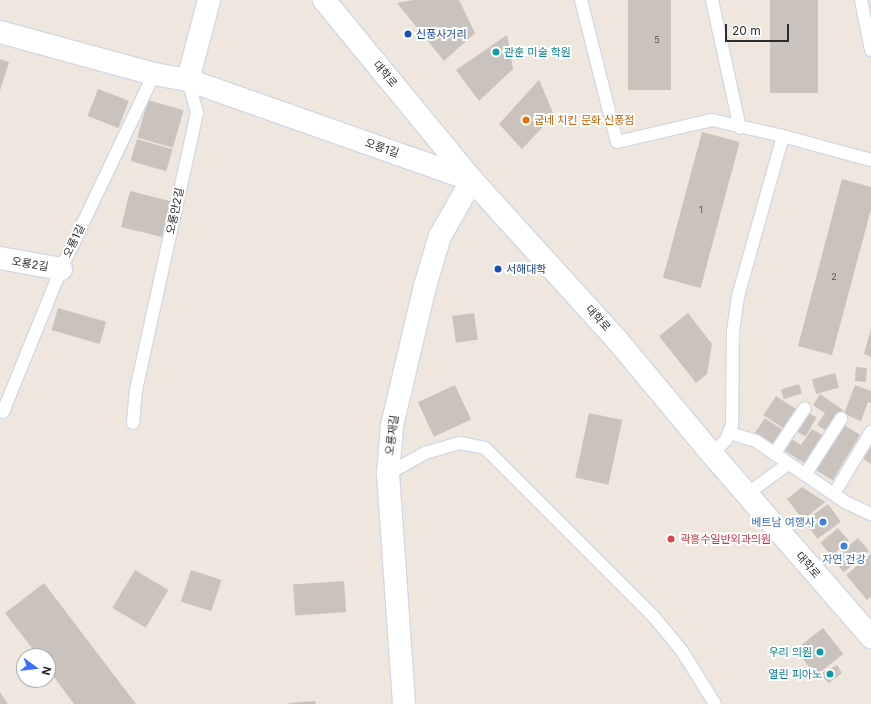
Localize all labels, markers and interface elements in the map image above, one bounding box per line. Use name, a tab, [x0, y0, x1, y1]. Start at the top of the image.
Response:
scale bar	[727, 16, 791, 42]
text: 20 m	[732, 23, 761, 38]
place label: 신풍사거리	[416, 27, 467, 41]
marker: 신풍사거리	[403, 29, 413, 39]
house number: 5	[654, 35, 660, 45]
place label: 관훈 미술 학원	[504, 45, 571, 59]
marker: 관훈 미술 학원	[491, 47, 501, 57]
street label: 대학로	[370, 58, 400, 90]
place label: 굽네 치킨 문화 신풍점	[534, 113, 634, 127]
marker: 굽네 치킨 문화 신풍점	[521, 115, 531, 125]
street label: 오룡1길	[363, 136, 401, 160]
street label: 오룡안2길	[164, 187, 186, 235]
house number: 1	[699, 205, 703, 215]
street label: 오룡1길	[60, 222, 88, 260]
street label: 오룡2길	[11, 254, 49, 274]
place label: 서해대학	[506, 262, 546, 276]
marker: 서해대학	[493, 264, 503, 274]
house number: 2	[831, 272, 837, 282]
street label: 대학로	[583, 302, 613, 334]
street label: 오룡재길	[383, 414, 401, 456]
place label: 베트남 여행사	[751, 515, 815, 529]
marker: 베트남 여행사	[818, 517, 828, 527]
place label: 곽흥수일반외과의원	[680, 532, 771, 546]
marker: 곽흥수일반외과의원	[665, 533, 677, 545]
marker: 자연 건강	[839, 541, 849, 551]
street label: 대학로	[793, 549, 823, 581]
place label: 자연 건강	[822, 552, 866, 566]
place label: 우리 의원	[768, 645, 812, 659]
marker: 우리 의원	[815, 647, 825, 657]
north arrow	[16, 648, 56, 688]
text: N	[39, 665, 54, 677]
place label: 열린 피아노	[768, 667, 822, 681]
marker: 열린 피아노	[825, 669, 835, 679]

